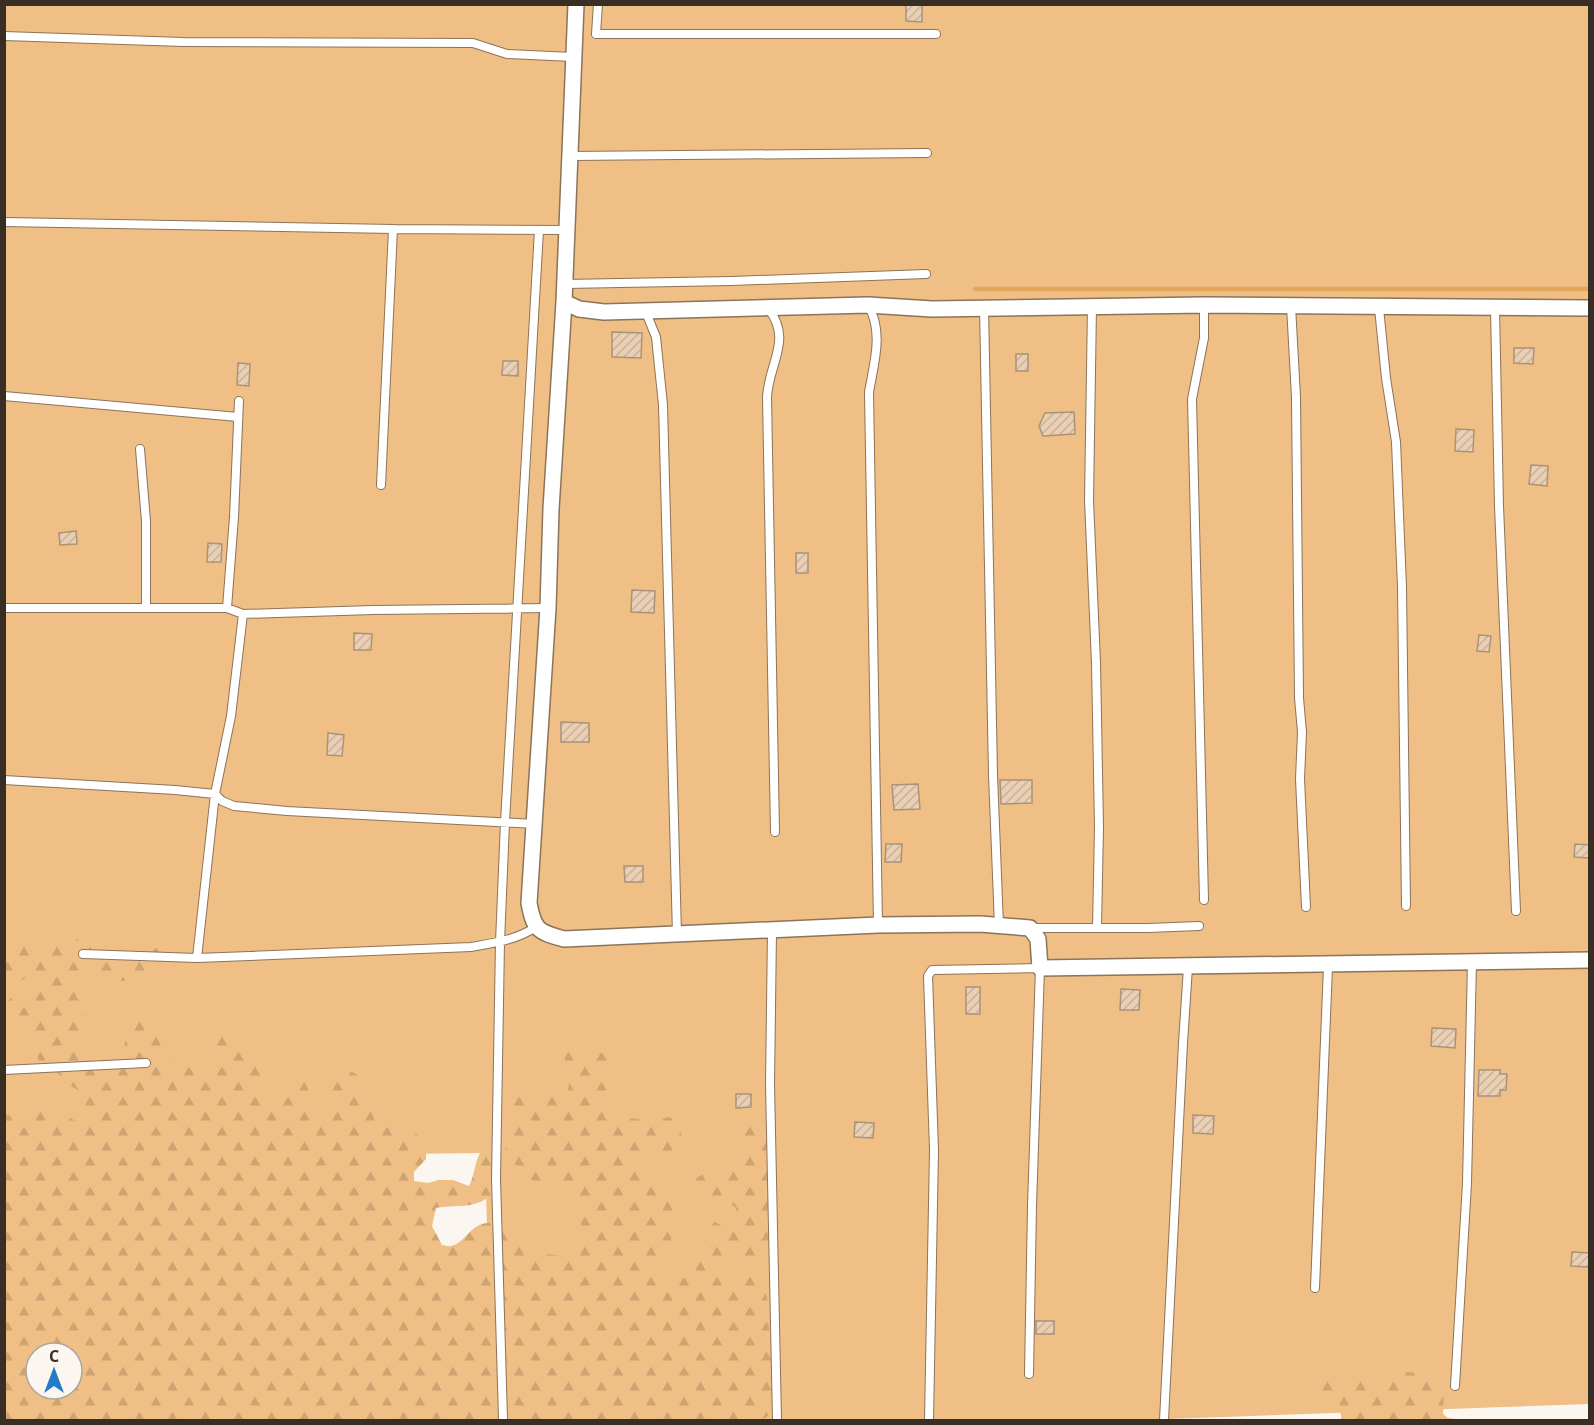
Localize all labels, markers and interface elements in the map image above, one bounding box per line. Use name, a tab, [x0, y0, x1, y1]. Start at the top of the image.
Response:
north arrow	[24, 1341, 84, 1401]
text: С	[49, 1345, 59, 1367]

